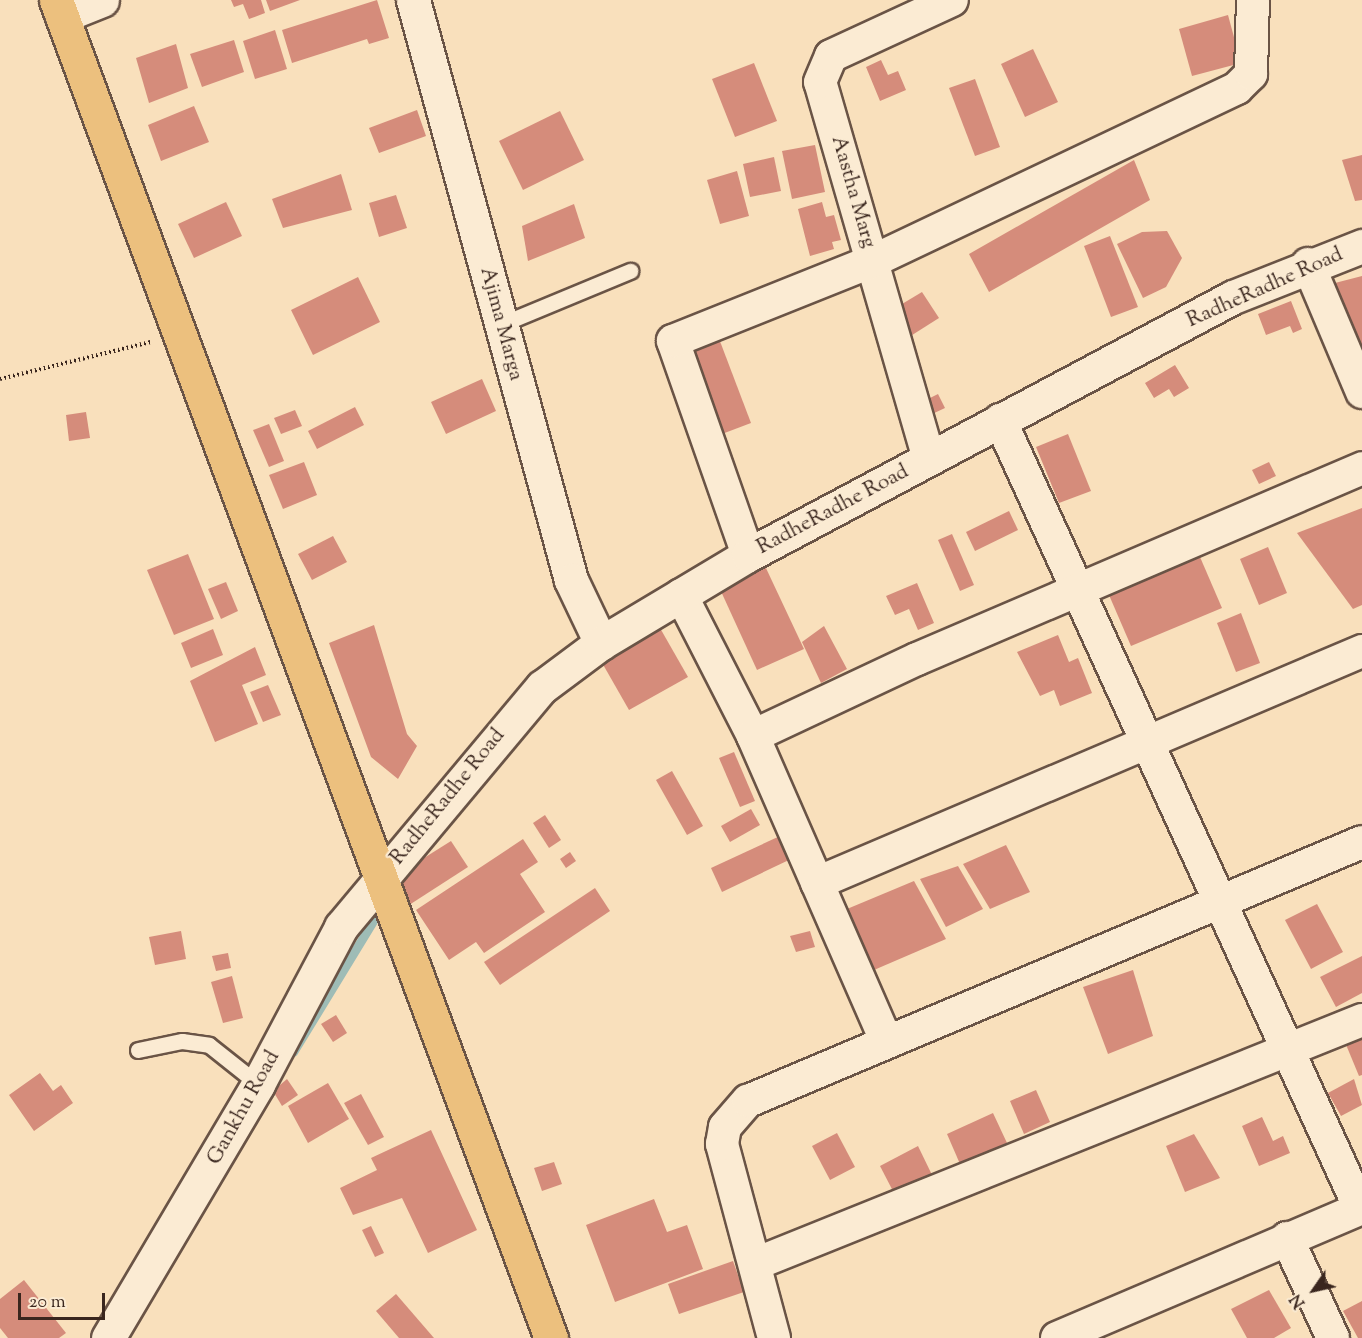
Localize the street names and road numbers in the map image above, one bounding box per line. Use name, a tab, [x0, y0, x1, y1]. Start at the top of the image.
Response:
street label: Aastha Marg	[825, 133, 881, 251]
street label: RadheRadhe Road	[1183, 242, 1347, 334]
street label: Ajima Marga	[474, 264, 528, 384]
street label: RadheRadhe Road	[753, 459, 913, 561]
street label: RadheRadhe Road	[385, 724, 511, 870]
street label: Gankhu Road	[202, 1047, 286, 1169]

